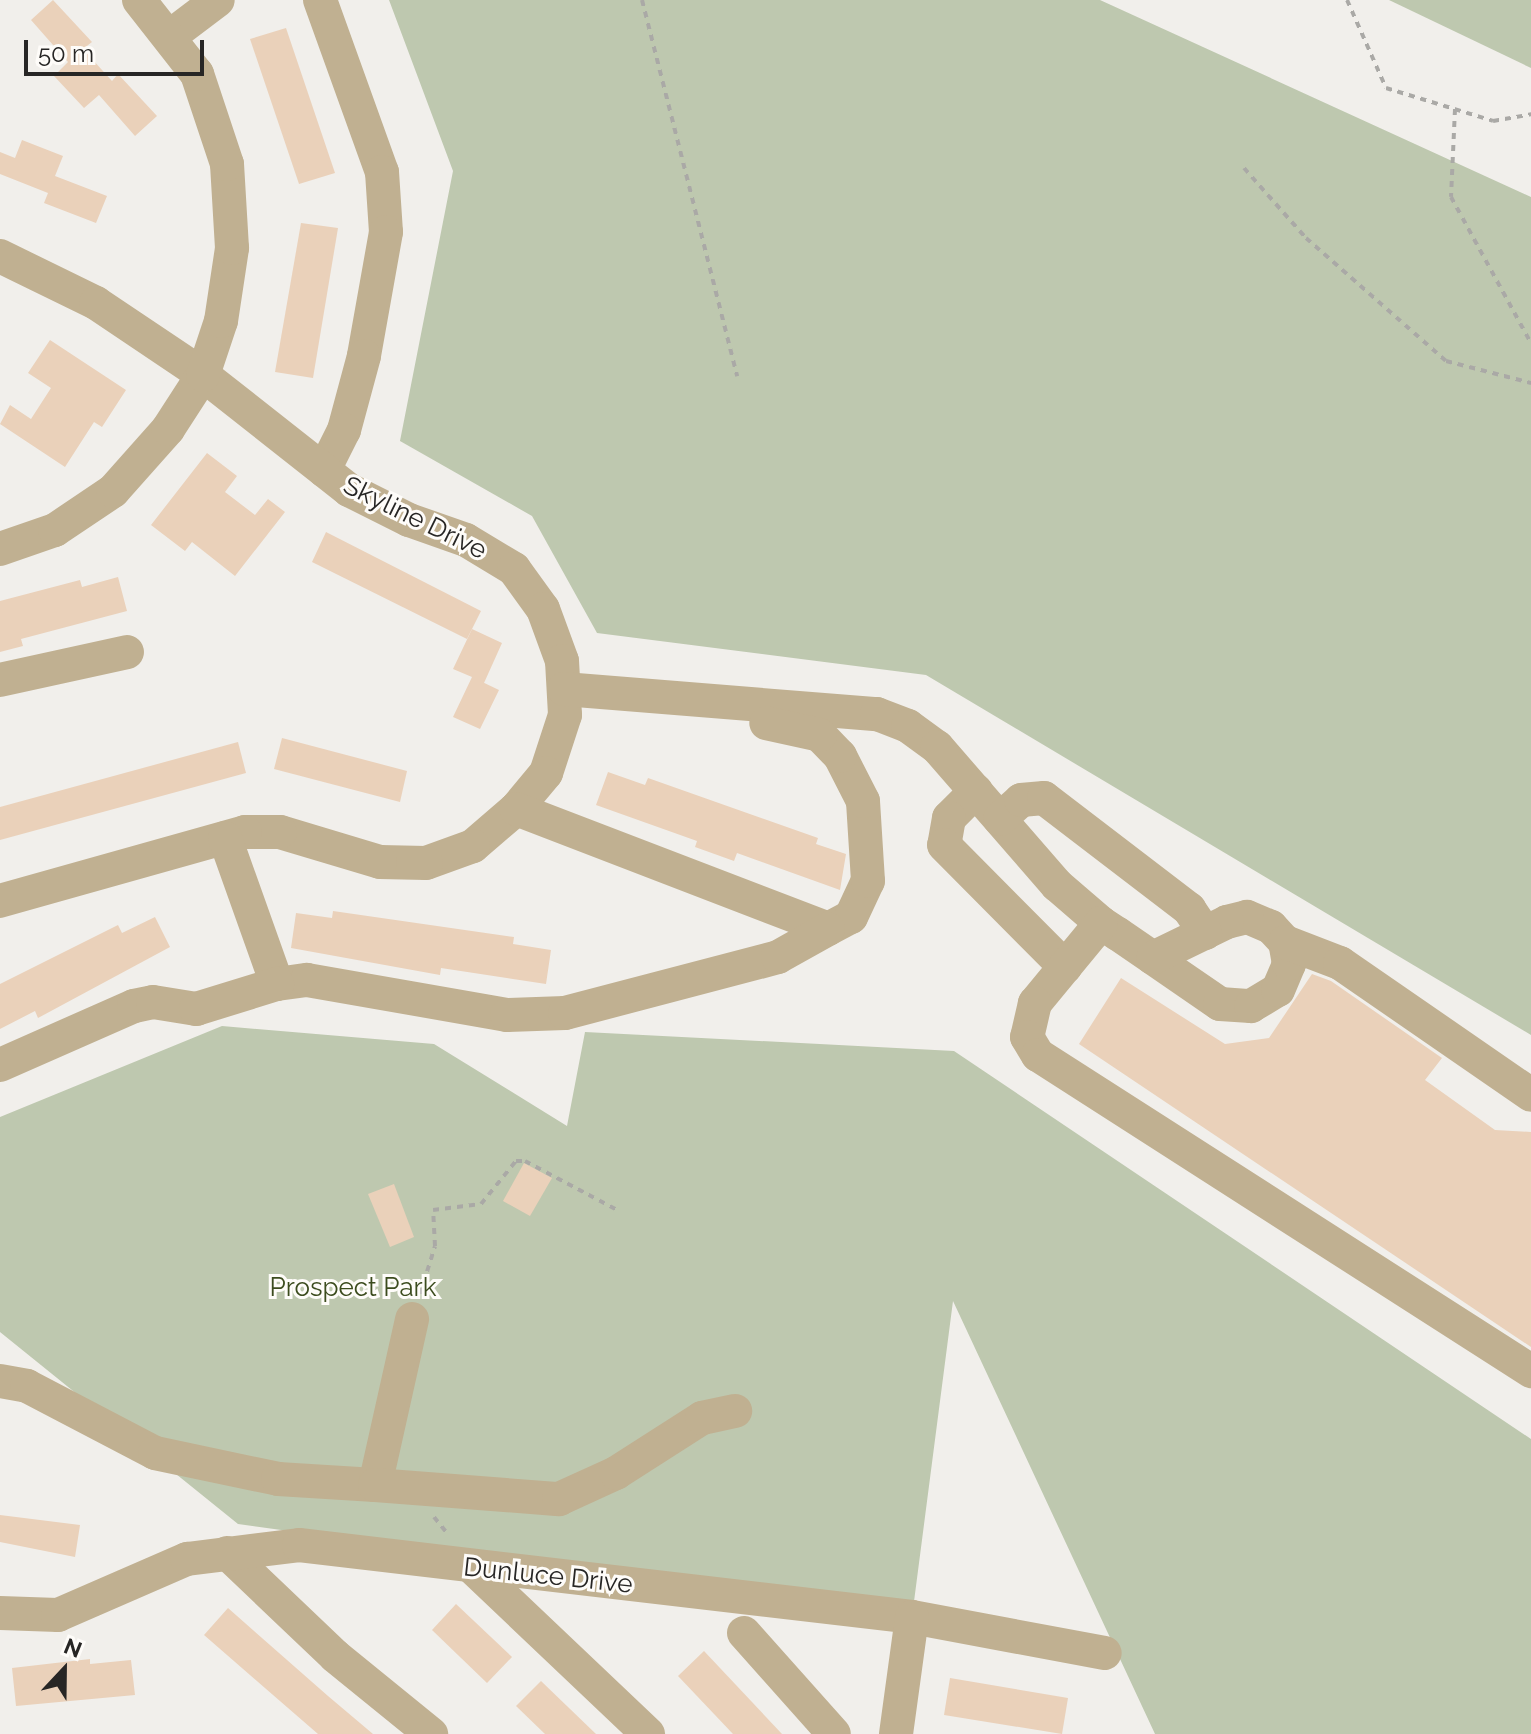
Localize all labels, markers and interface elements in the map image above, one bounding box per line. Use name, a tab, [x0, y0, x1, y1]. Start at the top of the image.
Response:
scale bar	[28, 24, 208, 74]
text: 50 m	[38, 39, 94, 68]
street label: Skyline Drive	[338, 470, 492, 566]
park label: Prospect Park	[270, 1272, 436, 1304]
street label: Dunluce Drive	[462, 1552, 634, 1600]
north arrow	[24, 1630, 104, 1710]
text: N	[60, 1633, 86, 1663]

